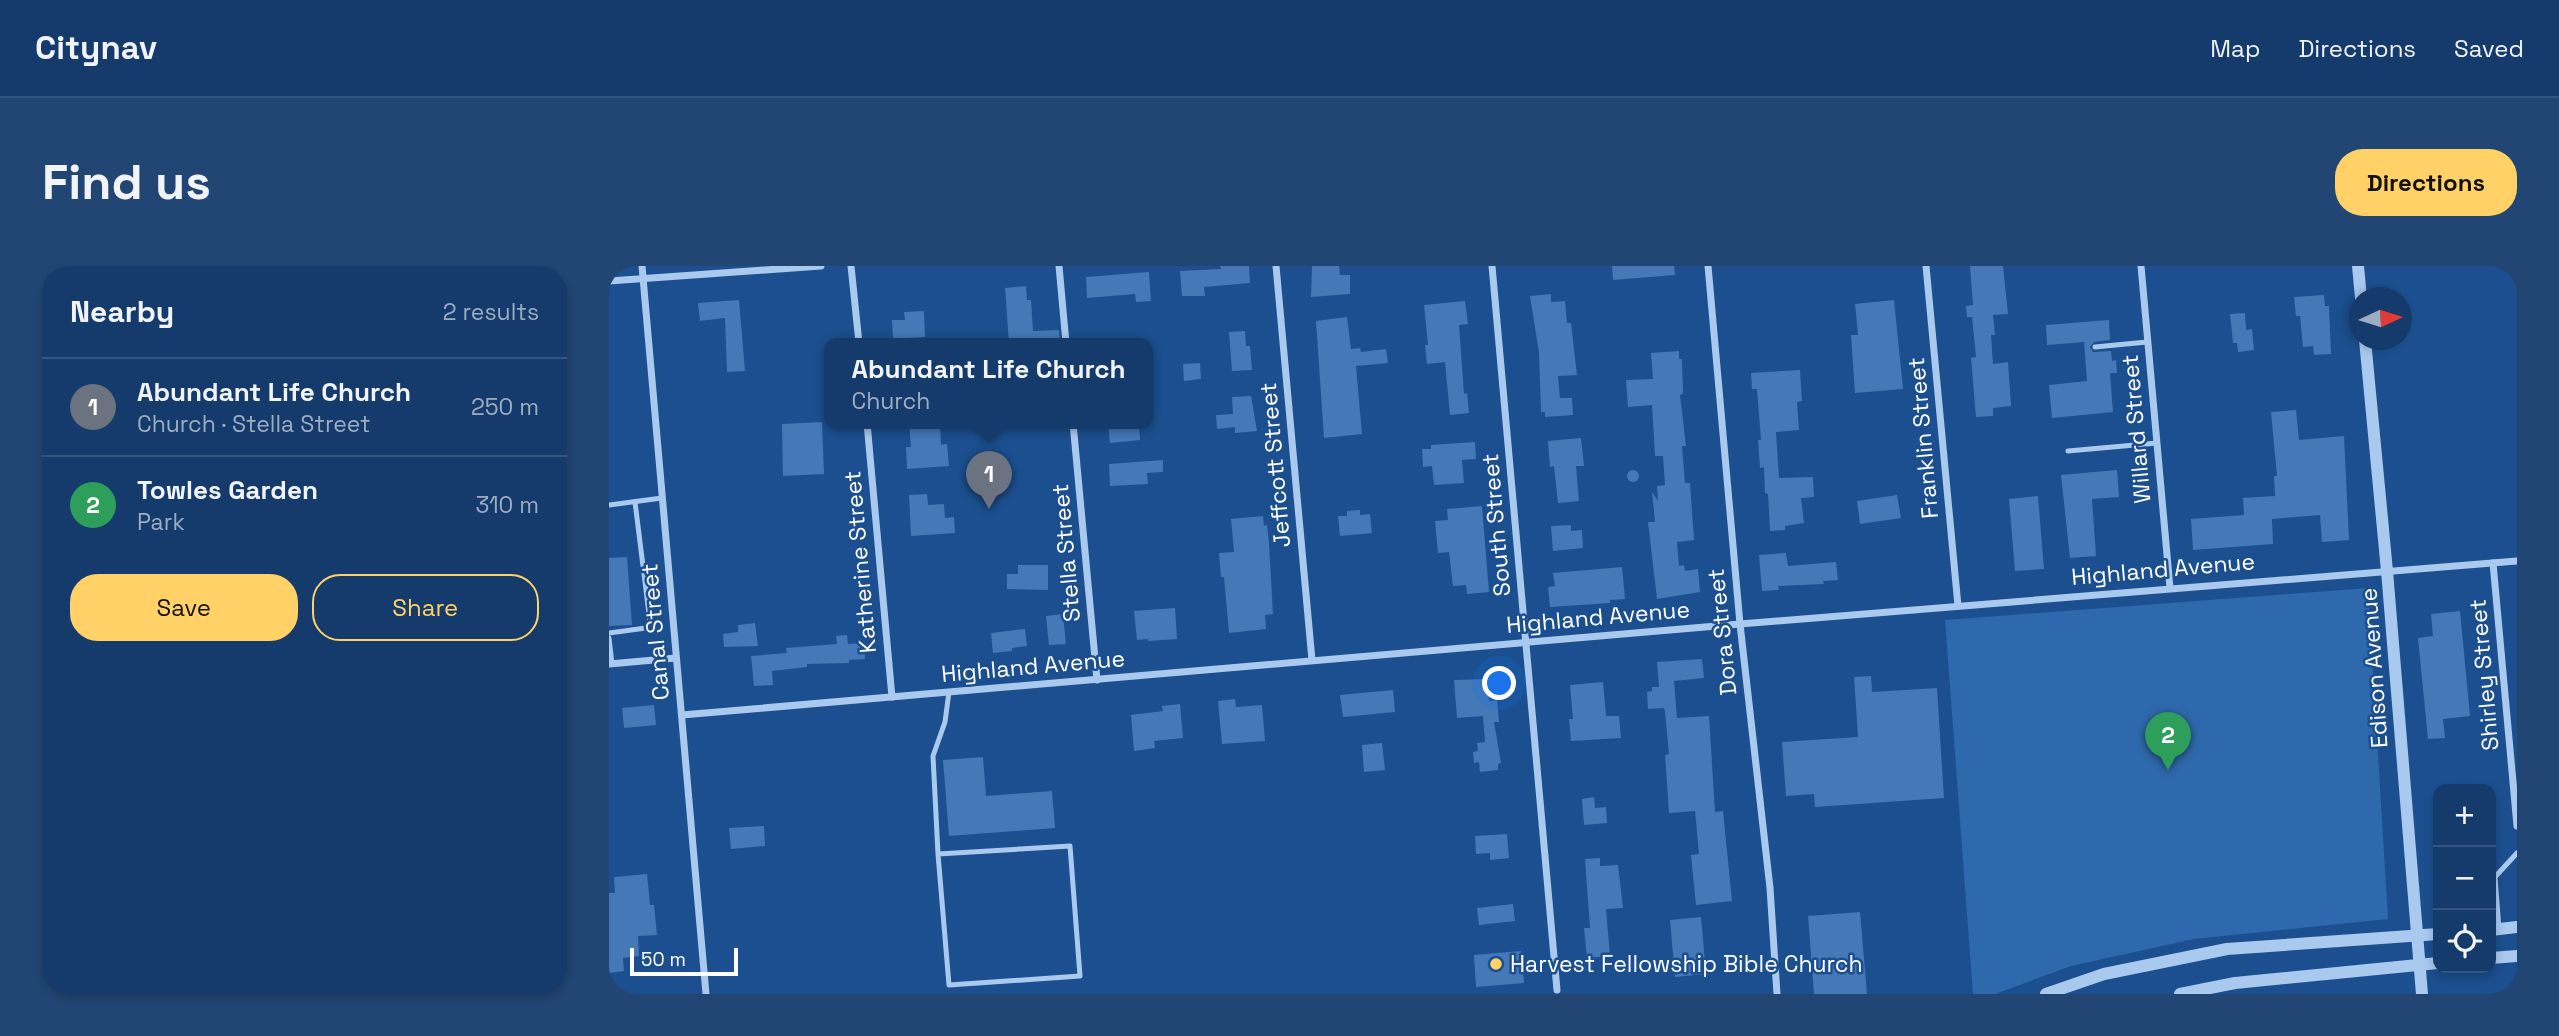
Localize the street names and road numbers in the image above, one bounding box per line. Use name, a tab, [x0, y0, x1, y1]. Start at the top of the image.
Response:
street label: Willard Street	[2115, 353, 2157, 505]
street label: Franklin Street	[1901, 356, 1945, 520]
street label: Jeffcott Street	[1253, 381, 1297, 549]
street label: South Street	[1475, 452, 1517, 598]
street label: Katherine Street	[837, 470, 883, 654]
street label: Stella Street	[1045, 483, 1087, 623]
street label: Highland Avenue	[2070, 546, 2256, 592]
street label: Canal Street	[634, 562, 676, 702]
street label: Dora Street	[1700, 567, 1744, 697]
street label: Edison Avenue	[2353, 587, 2395, 749]
street label: Highland Avenue	[1505, 594, 1691, 640]
street label: Shirley Street	[2462, 598, 2506, 752]
street label: Highland Avenue	[940, 643, 1126, 689]

